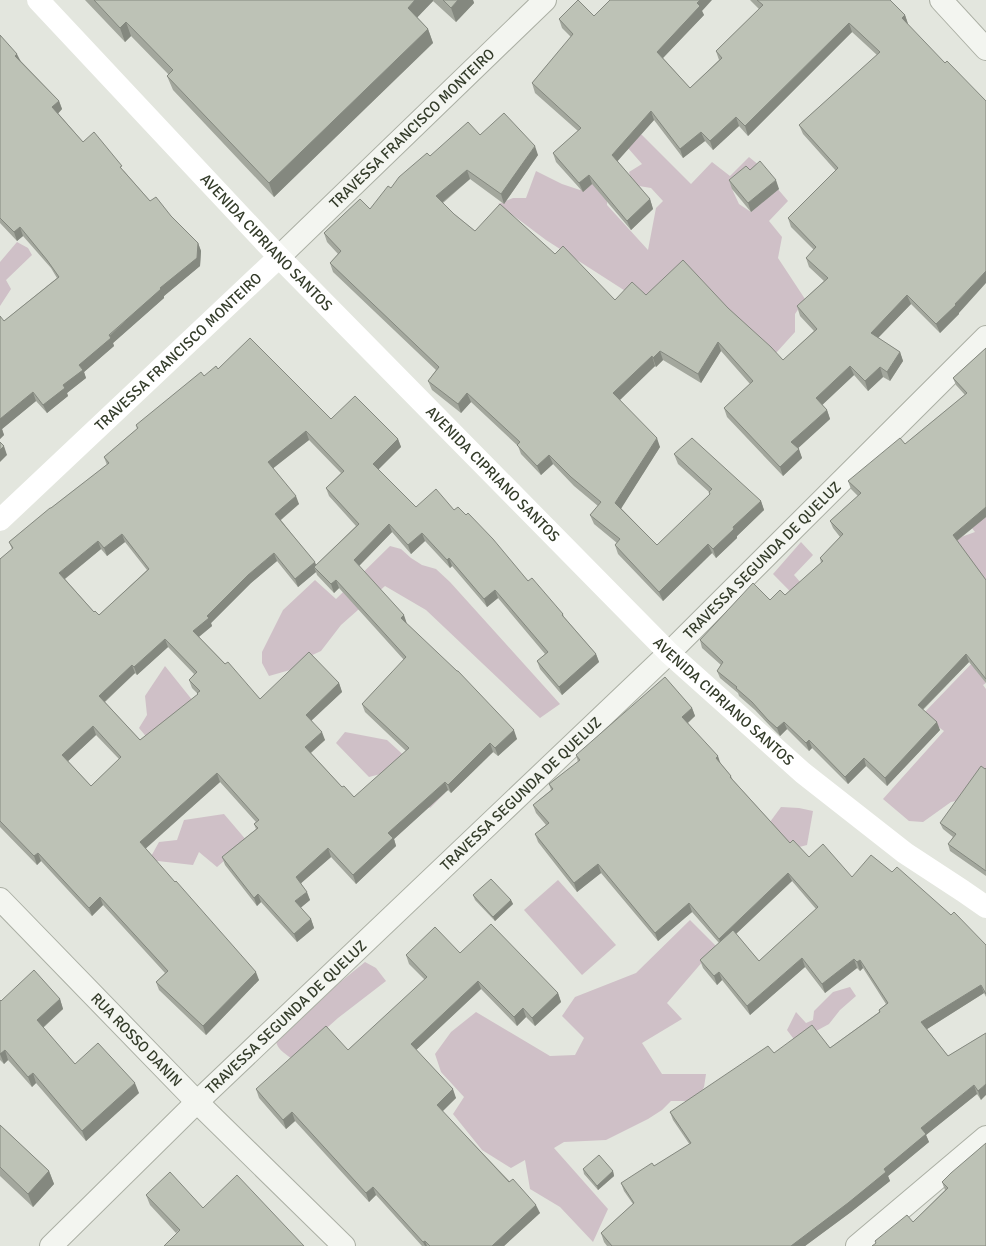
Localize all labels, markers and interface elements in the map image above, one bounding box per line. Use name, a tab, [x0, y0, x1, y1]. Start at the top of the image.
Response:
street label: TRAVESSA FRANCISCO MONTEIRO	[326, 45, 498, 212]
street label: AVENIDA CIPRIANO SANTOS	[197, 170, 336, 315]
street label: TRAVESSA FRANCISCO MONTEIRO	[91, 269, 265, 435]
street label: AVENIDA CIPRIANO SANTOS	[422, 403, 563, 546]
street label: TRAVESSA SEGUNDA DE QUELUZ	[680, 478, 845, 643]
street label: AVENIDA CIPRIANO SANTOS	[649, 633, 797, 769]
street label: TRAVESSA SEGUNDA DE QUELUZ	[437, 713, 605, 875]
street label: TRAVESSA SEGUNDA DE QUELUZ	[202, 937, 370, 1098]
street label: RUA ROSSO DANIN	[87, 989, 186, 1090]

